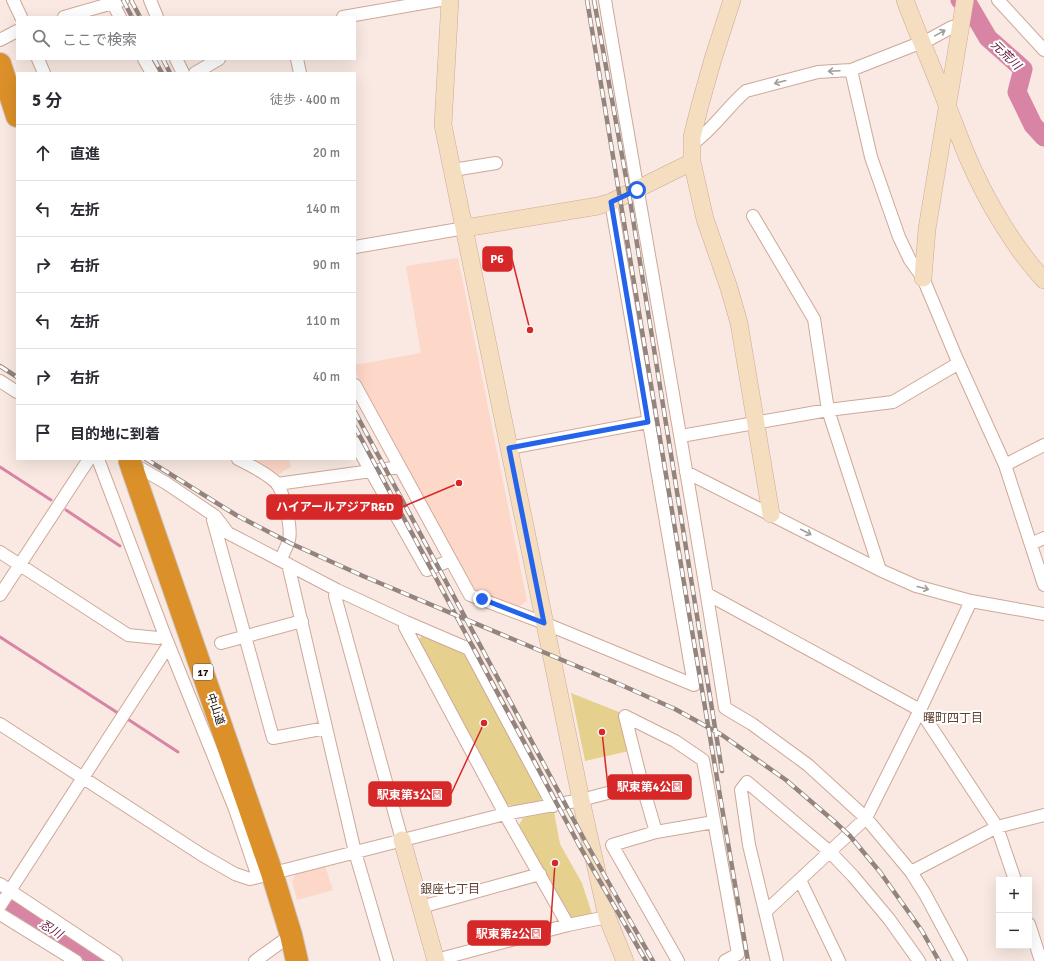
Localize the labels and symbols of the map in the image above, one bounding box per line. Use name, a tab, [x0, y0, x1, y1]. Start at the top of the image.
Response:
one-way arrow	[934, 29, 946, 37]
water label: 元荒川	[987, 37, 1025, 75]
one-way arrow	[828, 68, 841, 75]
one-way arrow	[774, 79, 787, 87]
route start	[628, 181, 646, 199]
callout: P6	[483, 247, 512, 271]
text: P6	[490, 252, 504, 267]
callout: ハイアールアジアR&D	[267, 495, 402, 519]
text: ハイアールアジアR&D	[276, 500, 394, 515]
one-way arrow	[799, 529, 811, 536]
one-way arrow	[916, 585, 929, 592]
route end	[473, 590, 491, 608]
road number: 17	[193, 664, 213, 680]
street label: 中山道	[204, 691, 227, 727]
district label: 曙町四丁目	[923, 711, 983, 726]
callout: 駅東第4公園	[608, 775, 691, 799]
text: 駅東第4公園	[617, 780, 683, 795]
callout: 駅東第3公園	[369, 782, 451, 806]
text: 駅東第3公園	[377, 788, 443, 803]
district label: 銀座七丁目	[420, 882, 480, 897]
water label: 忍川	[37, 917, 67, 943]
callout: 駅東第2公園	[468, 921, 550, 945]
text: 駅東第2公園	[476, 927, 542, 942]

